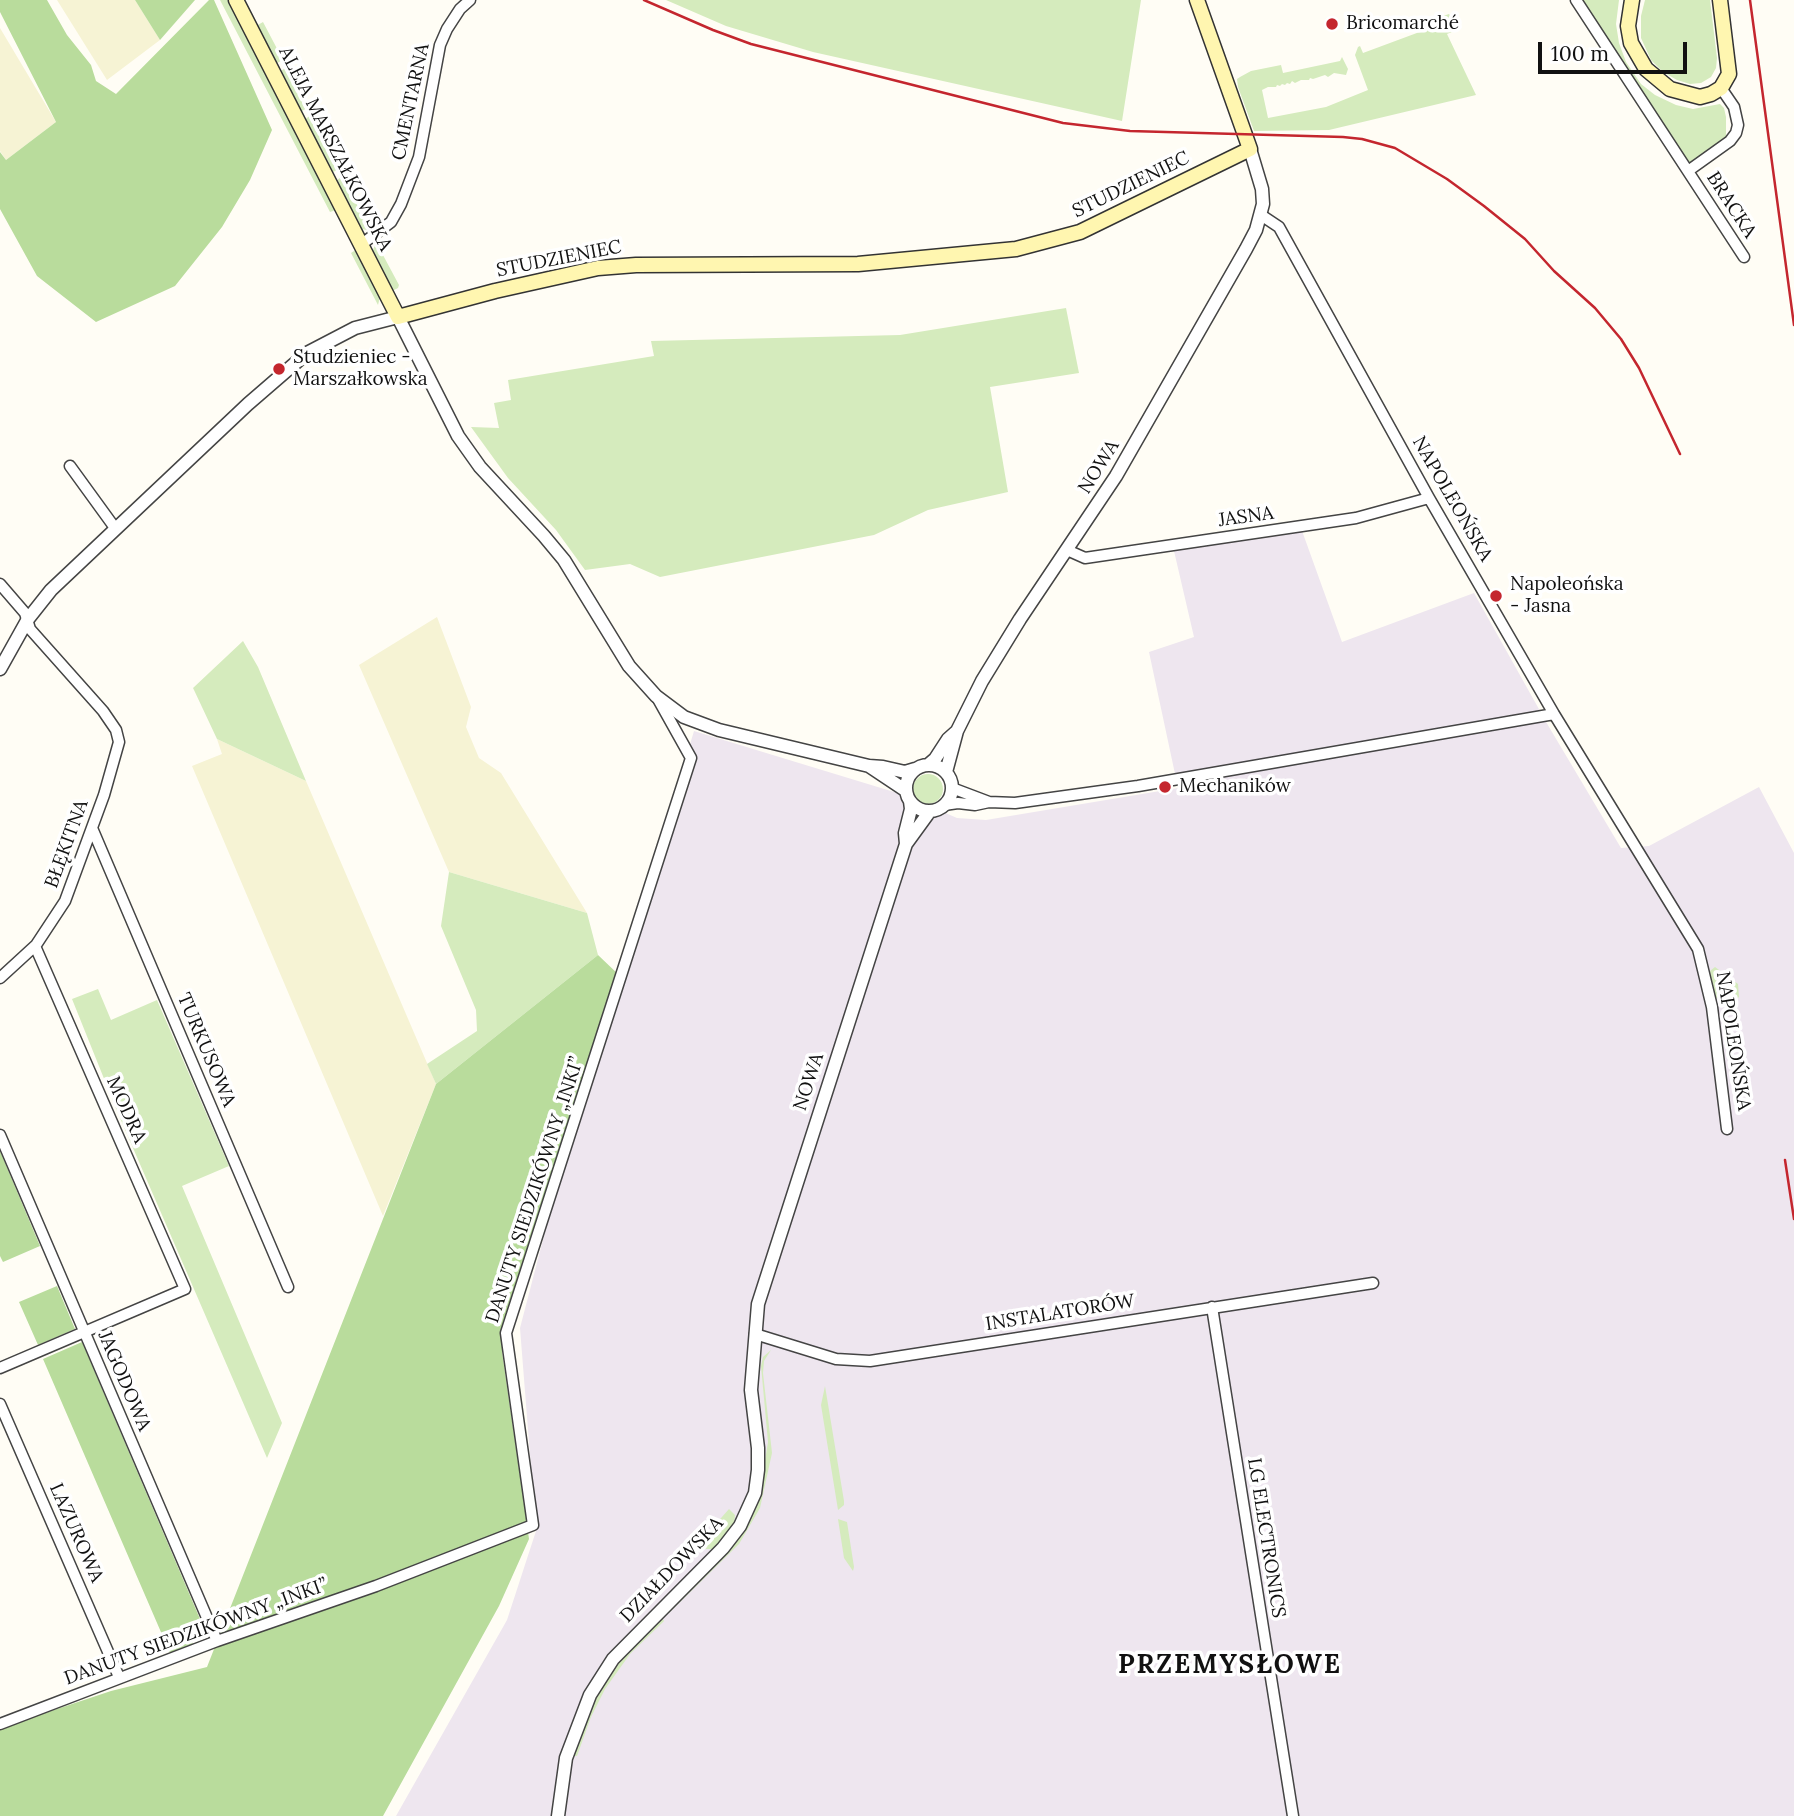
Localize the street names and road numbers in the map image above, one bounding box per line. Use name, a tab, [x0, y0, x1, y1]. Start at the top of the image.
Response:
street label: CMENTARNA	[387, 41, 435, 163]
street label: ALEJA MARSZAŁKOWSKA	[273, 43, 397, 255]
street label: STUDZIENIEC	[1069, 147, 1193, 223]
street label: BRACKA	[1701, 168, 1761, 242]
street label: STUDZIENIEC	[494, 236, 624, 282]
street label: NAPOLEOŃSKA	[1407, 432, 1497, 566]
street label: NOWA	[1074, 436, 1124, 498]
street label: JASNA	[1217, 502, 1275, 532]
street label: BŁĘKITNA	[40, 797, 94, 891]
street label: NAPOLEOŃSKA	[1711, 970, 1755, 1112]
street label: TURKUSOWA	[172, 990, 240, 1110]
street label: NOWA	[789, 1050, 829, 1114]
street label: DANUTY SIEDZIKÓWNY „INKI”	[481, 1054, 589, 1326]
street label: MODRA	[101, 1073, 151, 1147]
street label: INSTALATORÓW	[984, 1290, 1136, 1336]
street label: JAGODOWA	[93, 1328, 155, 1434]
street label: LG ELECTRONICS	[1242, 1456, 1290, 1620]
street label: LAZUROWA	[44, 1480, 108, 1586]
street label: DZIAŁDOWSKA	[616, 1512, 728, 1628]
street label: DANUTY SIEDZIKÓWNY „INKI”	[61, 1574, 331, 1690]

